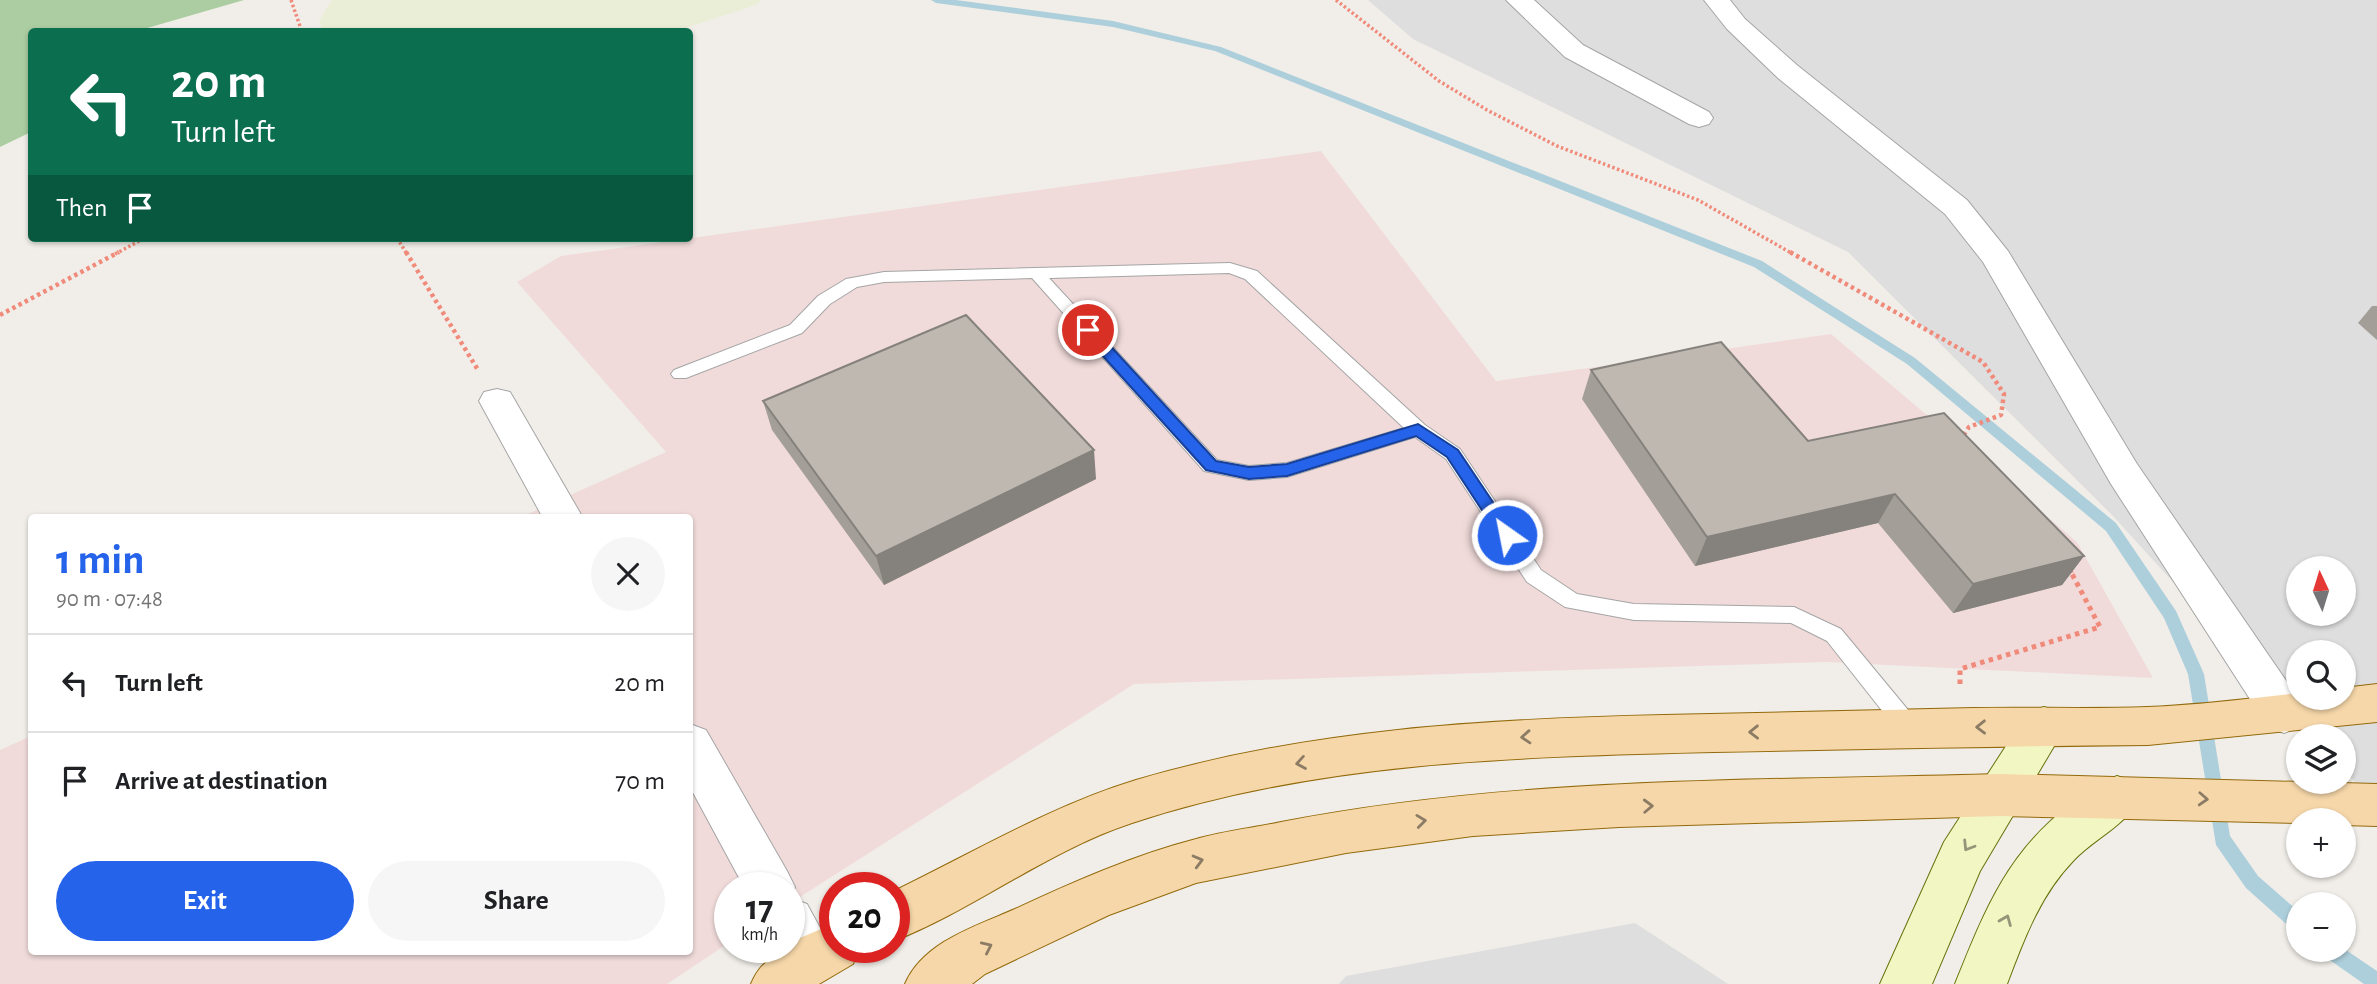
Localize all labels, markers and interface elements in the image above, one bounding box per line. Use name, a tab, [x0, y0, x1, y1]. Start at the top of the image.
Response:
icon: left	[56, 56, 147, 147]
text: 20 m	[171, 58, 267, 107]
text: Turn left	[171, 116, 275, 148]
icon: arrive	[121, 189, 159, 227]
text: Then	[56, 195, 107, 221]
pin	[1058, 300, 1118, 360]
icon: arrive	[1069, 311, 1107, 349]
position arrow	[1470, 498, 1544, 572]
button: close	[591, 537, 665, 611]
text: 1 min	[56, 539, 145, 581]
north arrow	[2286, 556, 2356, 626]
map controls	[2286, 556, 2356, 962]
text: 90 m · 07:48	[56, 588, 163, 611]
button: search	[2286, 640, 2356, 710]
icon: left	[56, 664, 94, 702]
text: Turn left	[115, 670, 203, 696]
text: 20 m	[614, 670, 665, 696]
one-way arrow	[1976, 719, 1986, 735]
one-way arrow	[1748, 724, 1759, 740]
button: layers	[2286, 724, 2356, 794]
one-way arrow	[1521, 729, 1532, 744]
one-way arrow	[1295, 755, 1307, 770]
icon: arrive	[56, 762, 94, 800]
text: Arrive at destination	[115, 768, 328, 794]
text: 70 m	[615, 768, 665, 794]
one-way arrow	[2198, 791, 2209, 806]
one-way arrow	[1643, 798, 1654, 813]
button: +	[2286, 808, 2356, 878]
one-way arrow	[1416, 814, 1427, 829]
one-way arrow	[1964, 838, 1977, 851]
one-way arrow	[1191, 855, 1203, 869]
button: Exit	[56, 861, 354, 941]
button: Share	[368, 861, 665, 941]
speed limit sign: 20	[819, 872, 910, 963]
text: 17	[746, 891, 773, 926]
button: −	[2286, 892, 2356, 962]
one-way arrow	[1997, 915, 2011, 927]
text: km/h	[741, 926, 778, 944]
one-way arrow	[980, 941, 992, 955]

